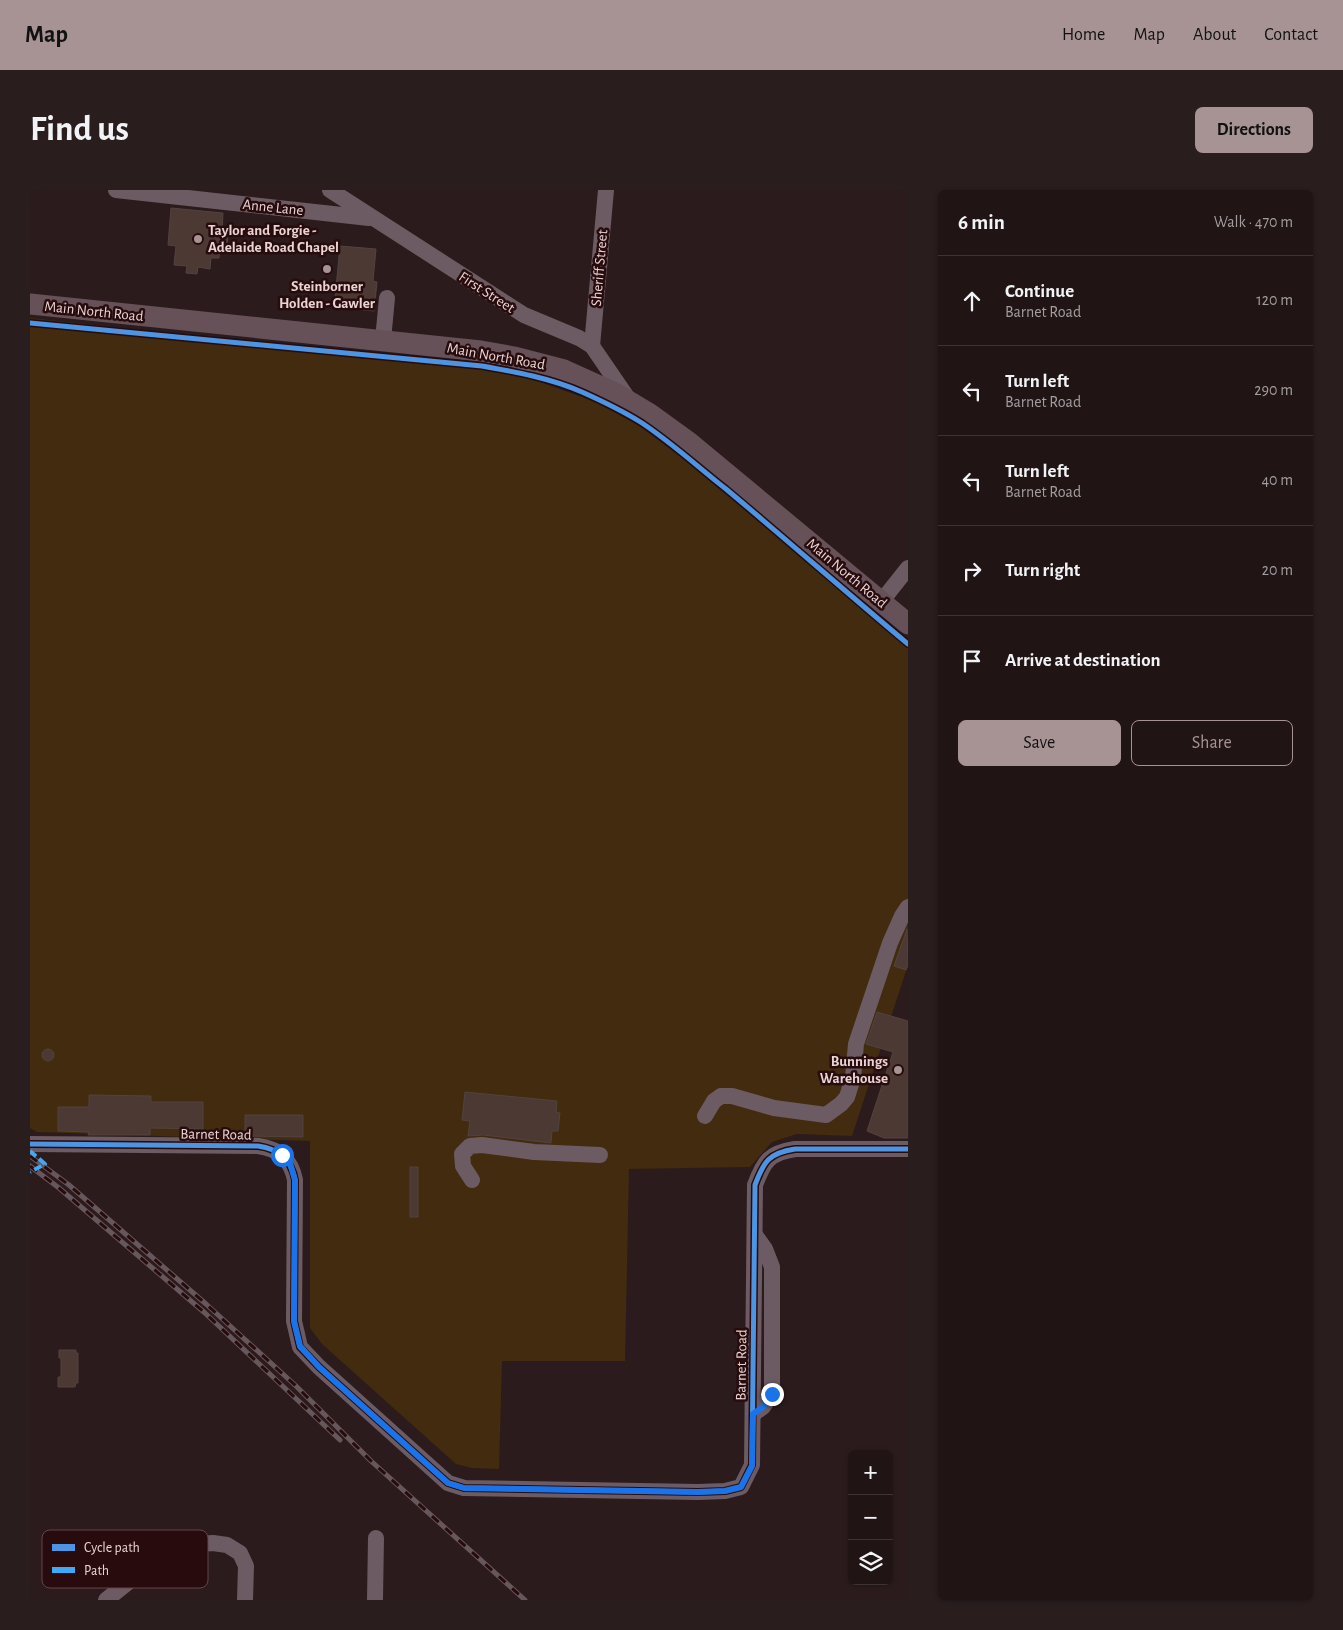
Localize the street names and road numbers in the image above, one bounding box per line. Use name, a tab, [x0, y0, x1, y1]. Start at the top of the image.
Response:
street label: Anne Lane	[242, 197, 304, 218]
street label: Sheriff Street	[589, 229, 610, 307]
street label: First Street	[456, 269, 517, 316]
street label: Main North Road	[44, 299, 144, 324]
street label: Main North Road	[446, 340, 546, 373]
street label: Main North Road	[804, 536, 890, 611]
street label: Barnet Road	[180, 1126, 252, 1143]
street label: Barnet Road	[733, 1329, 750, 1401]

